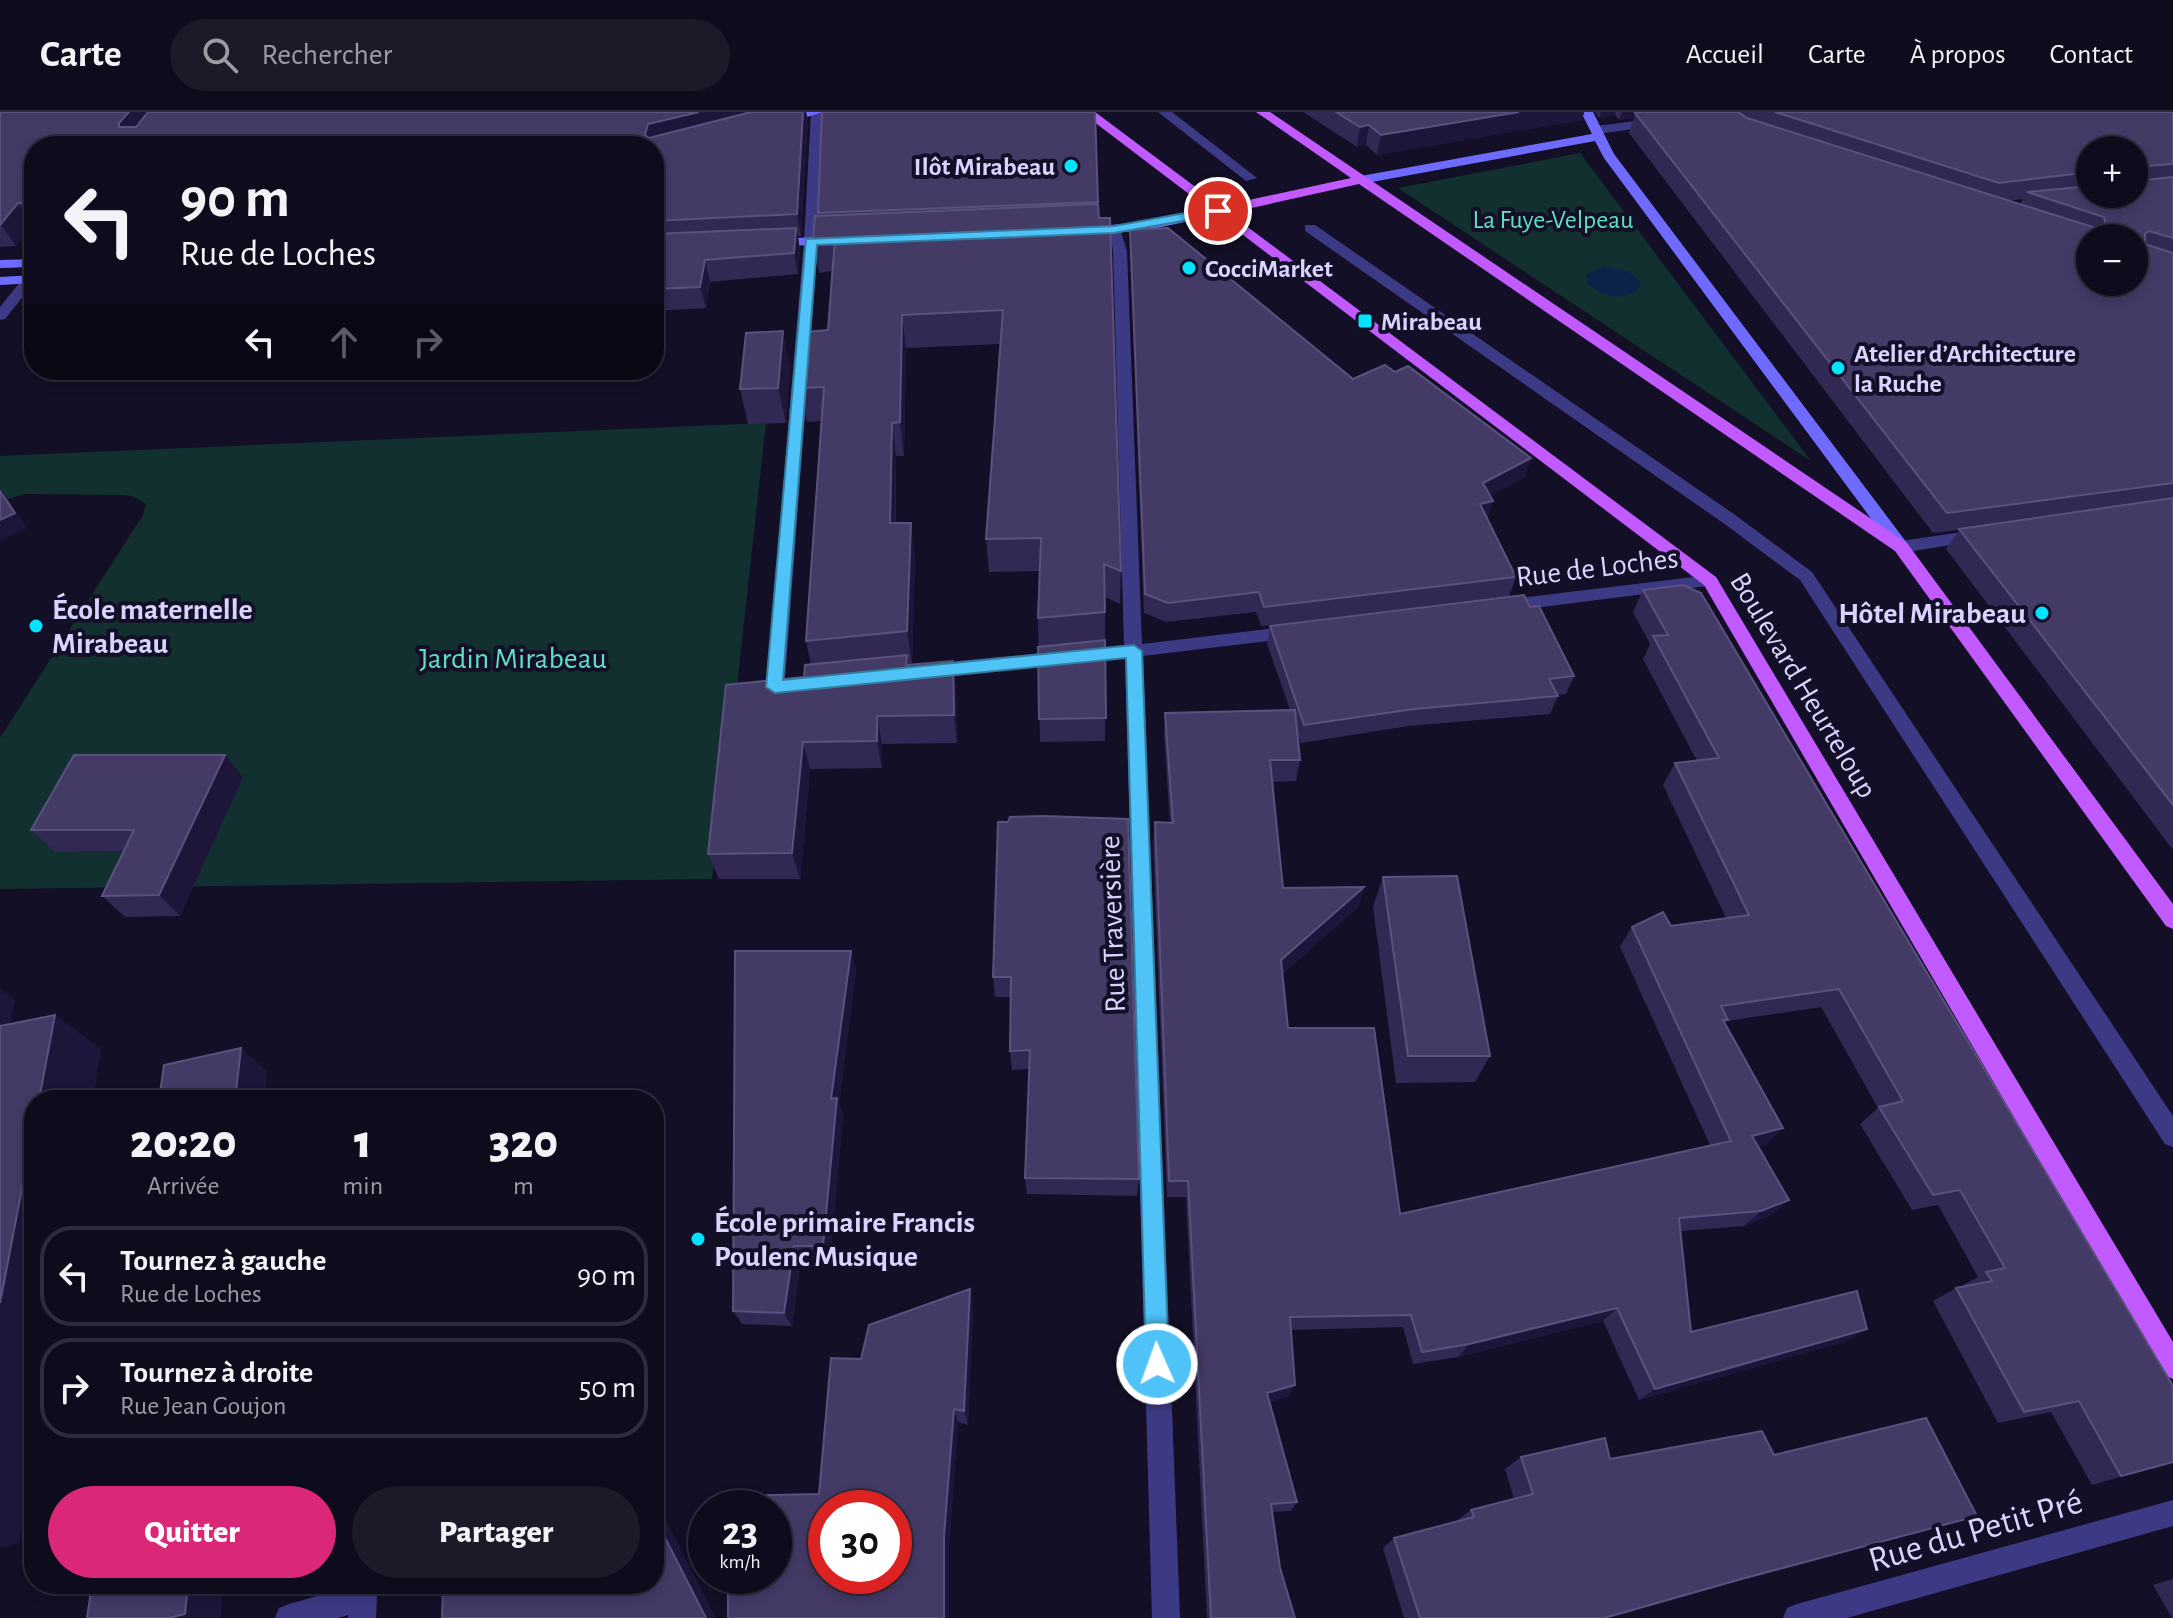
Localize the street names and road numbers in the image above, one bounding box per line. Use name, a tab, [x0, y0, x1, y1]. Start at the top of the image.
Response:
street label: Rue de Loches	[1514, 543, 1680, 593]
street label: Boulevard Heurteloup	[1724, 568, 1882, 803]
street label: Rue Traversière	[1095, 835, 1131, 1013]
street label: Rue du Petit Pré	[1864, 1483, 2087, 1579]

